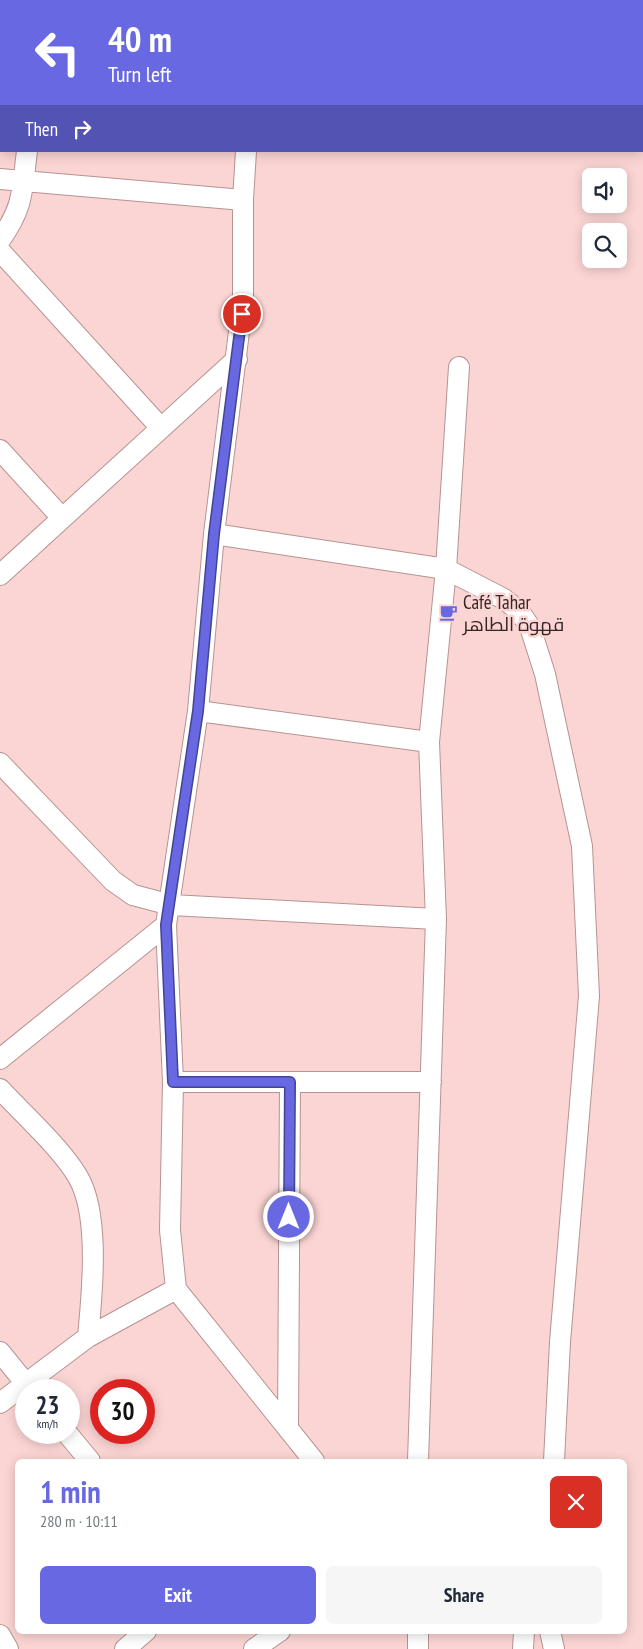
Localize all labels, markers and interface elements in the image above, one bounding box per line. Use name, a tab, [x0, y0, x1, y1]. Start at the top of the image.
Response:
text: 40 m	[108, 16, 172, 62]
icon: left	[25, 20, 90, 85]
text: Turn left	[108, 60, 172, 88]
icon: right	[68, 115, 96, 143]
text: Then	[25, 117, 58, 141]
map controls	[582, 168, 627, 268]
button: sound	[582, 168, 627, 213]
button: search	[582, 223, 627, 268]
pin	[221, 293, 263, 335]
icon: arrive	[228, 300, 256, 328]
place label: Café Tahar قهوة الطاهر	[462, 590, 564, 636]
cafe icon: Café Tahar قهوة الطاهر	[439, 603, 459, 623]
position arrow	[262, 1190, 314, 1242]
speed limit sign: 30	[90, 1379, 155, 1444]
text: 23	[36, 1389, 59, 1421]
text: km/h	[37, 1416, 58, 1431]
text: 1 min	[40, 1472, 101, 1511]
button: close	[550, 1476, 602, 1528]
text: 280 m · 10:11	[40, 1511, 118, 1531]
button: Exit	[40, 1566, 316, 1624]
button: Share	[326, 1566, 602, 1624]

